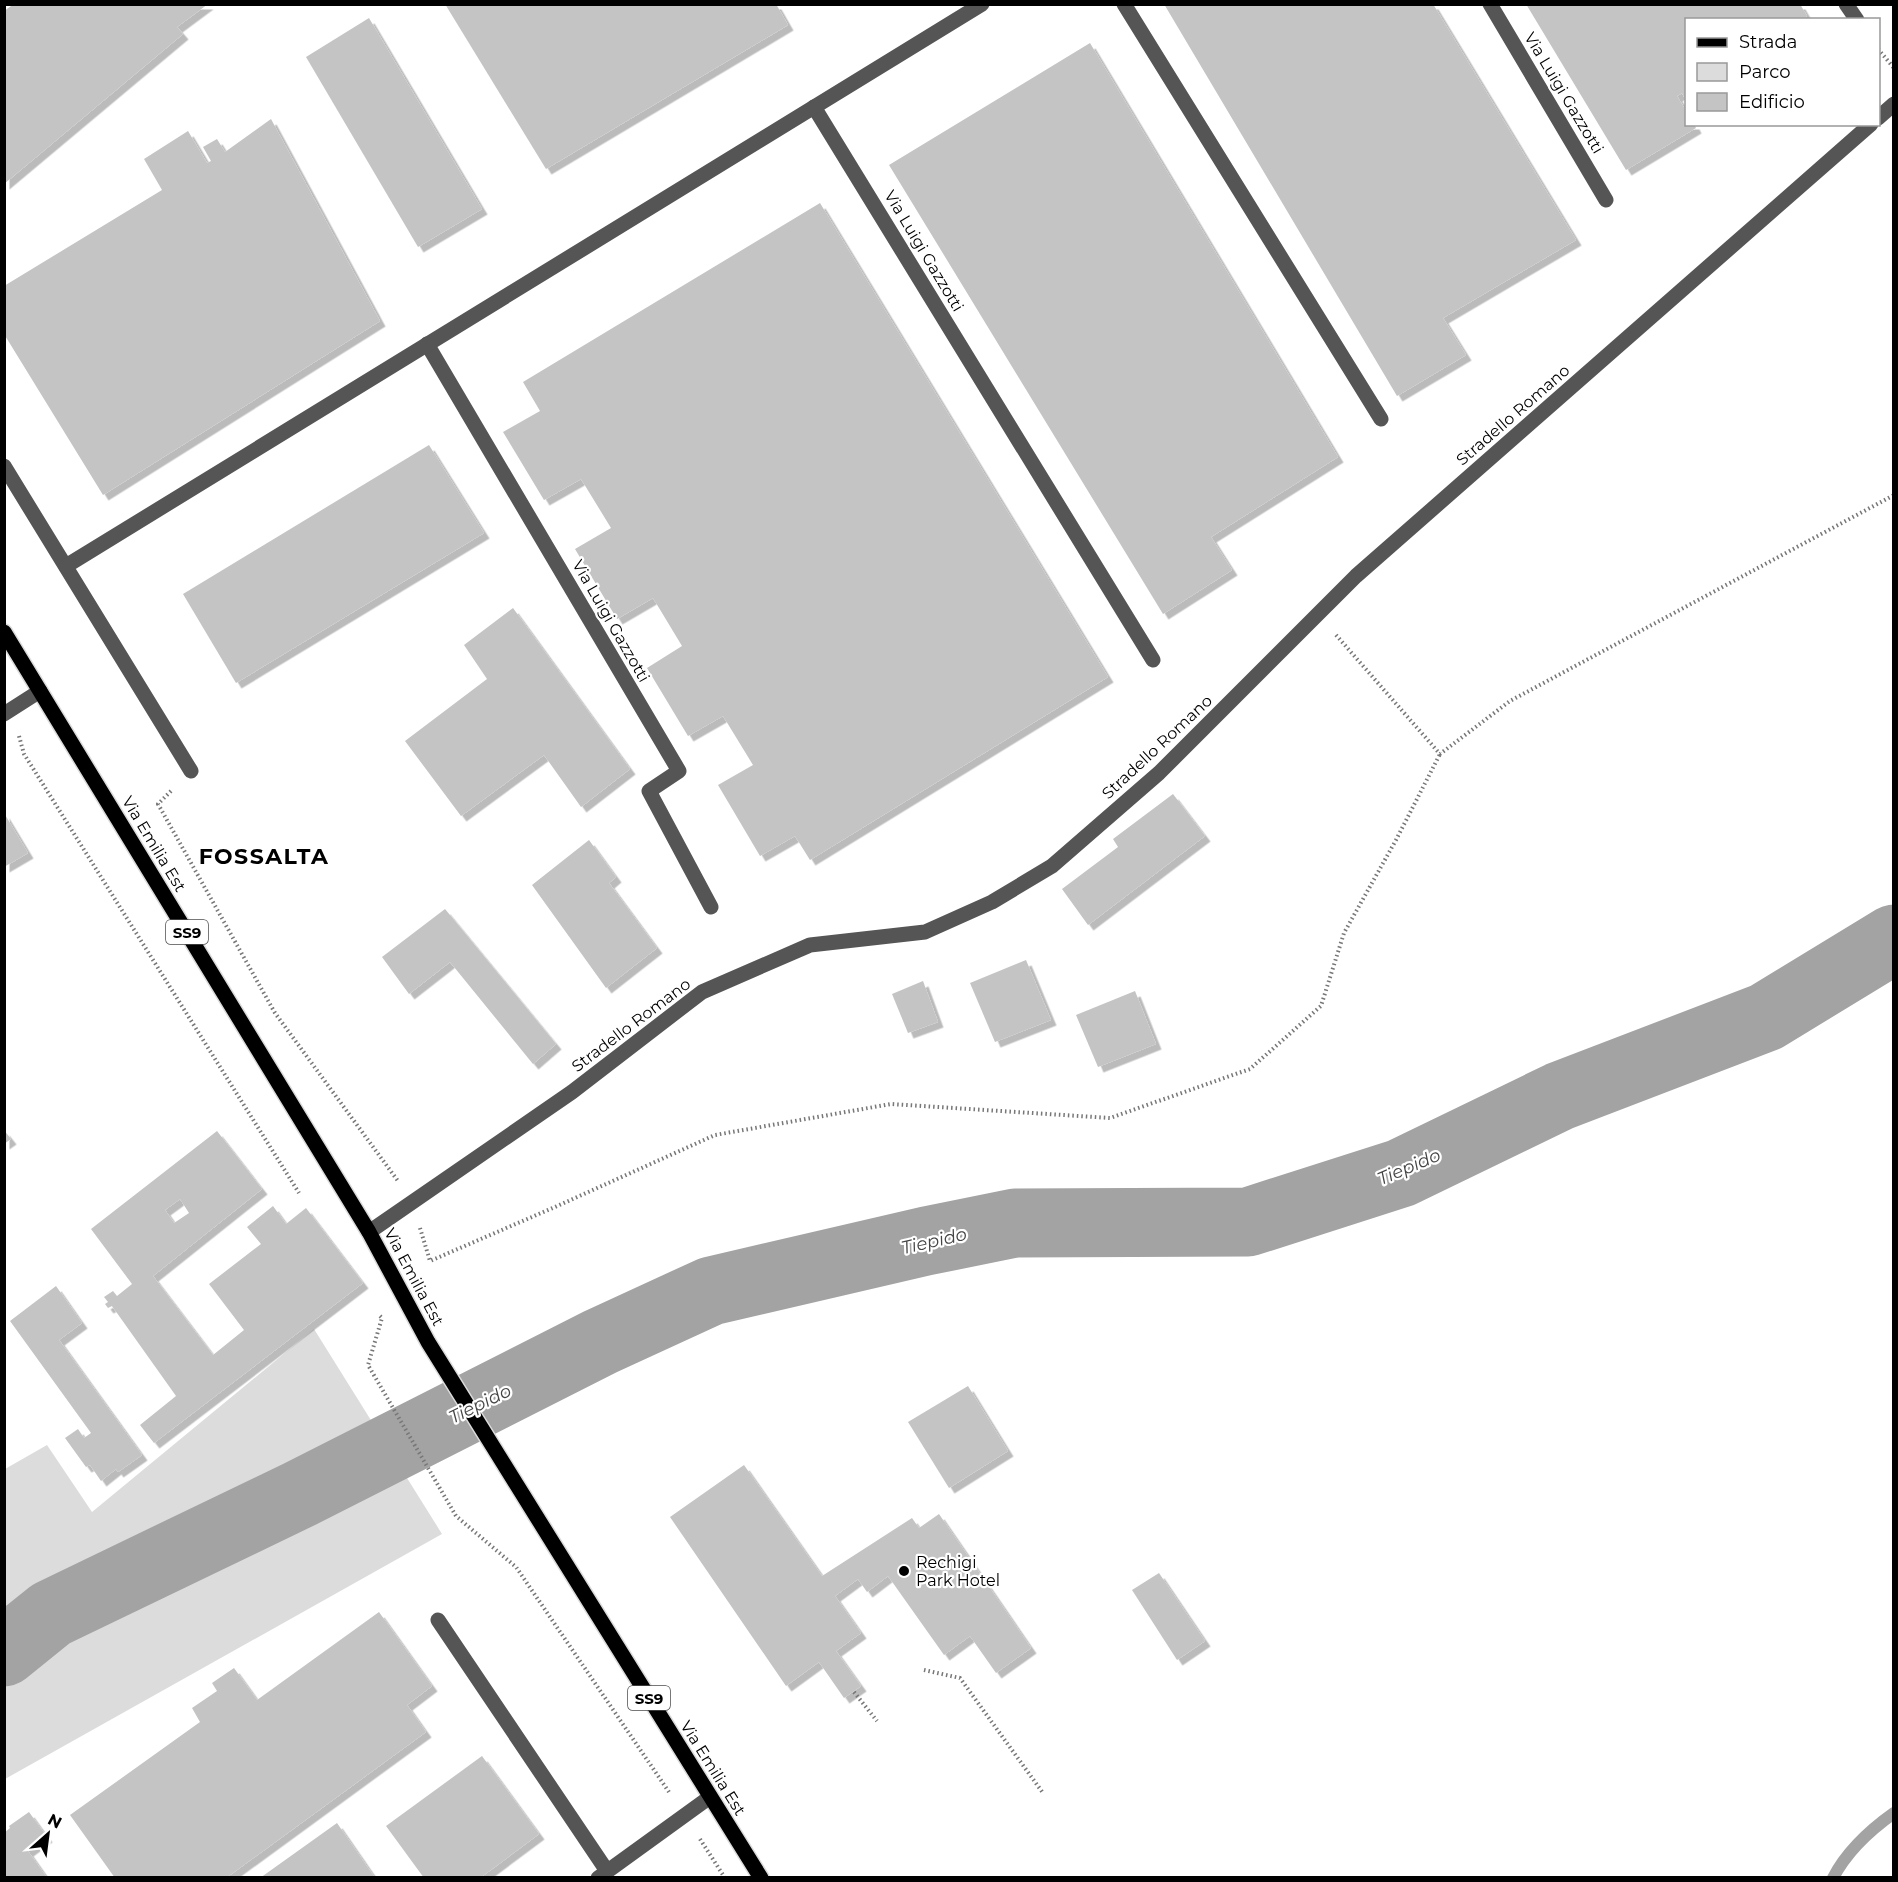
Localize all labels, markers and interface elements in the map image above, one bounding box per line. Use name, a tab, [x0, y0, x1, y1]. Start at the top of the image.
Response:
legend	[1685, 18, 1880, 126]
street label: Via Luigi Gazzotti	[1520, 29, 1608, 157]
text: Strada	[1739, 31, 1797, 53]
text: Parco	[1739, 61, 1791, 83]
text: Edificio	[1739, 91, 1805, 113]
street label: Via Luigi Gazzotti	[880, 187, 968, 315]
street label: Stradello Romano	[1453, 361, 1573, 469]
street label: Via Luigi Gazzotti	[568, 557, 654, 685]
street label: Stradello Romano	[1098, 691, 1216, 803]
street label: Via Emilia Est	[118, 793, 190, 896]
district label: FOSSALTA	[199, 843, 329, 870]
road number: SS9	[166, 920, 208, 944]
street label: Stradello Romano	[568, 974, 694, 1076]
water label: Tiepido	[1374, 1144, 1444, 1190]
water label: Tiepido	[899, 1223, 969, 1259]
street label: Via Emilia Est	[380, 1225, 448, 1330]
water label: Tiepido	[445, 1380, 515, 1428]
place label: Rechigi Park Hotel	[916, 1553, 1000, 1590]
marker: Rechigi Park Hotel	[897, 1564, 911, 1578]
road number: SS9	[628, 1686, 670, 1710]
street label: Via Emilia Est	[676, 1717, 750, 1819]
north arrow	[18, 1804, 78, 1864]
text: N	[45, 1810, 65, 1833]

